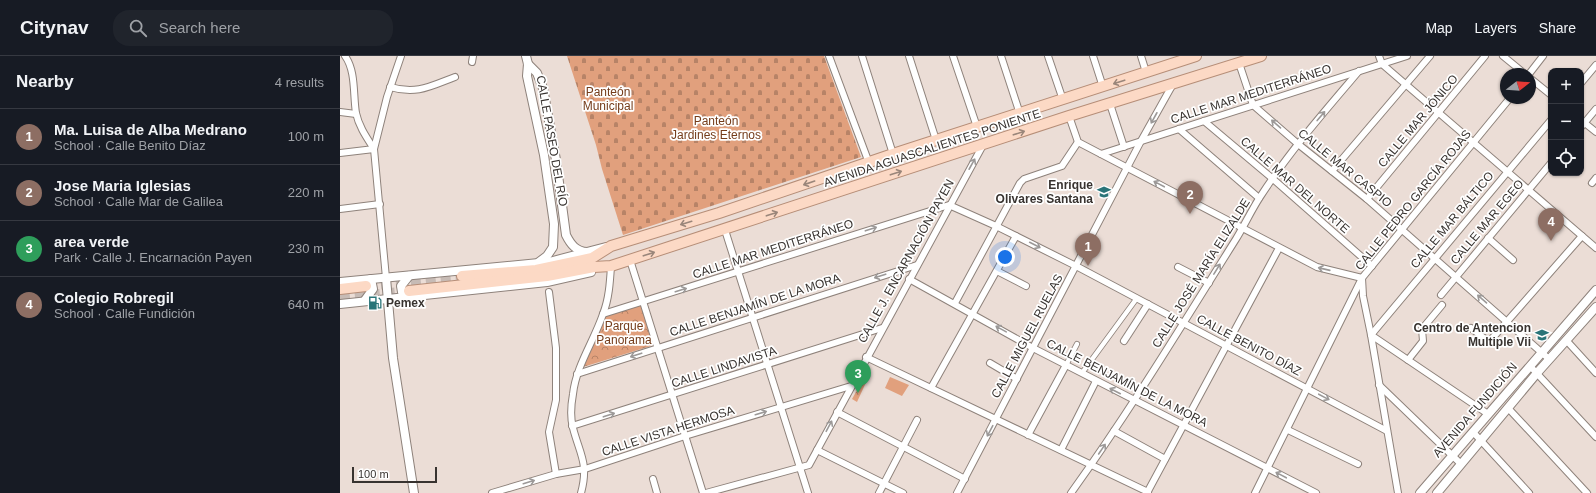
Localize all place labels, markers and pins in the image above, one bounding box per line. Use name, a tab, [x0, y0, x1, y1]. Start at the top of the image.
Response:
place label: Enrique Olivares Santana	[996, 178, 1093, 206]
pin: 2	[1177, 181, 1203, 214]
school or university icon: Enrique Olivares Santana	[1096, 184, 1112, 200]
pin: 4	[1538, 208, 1564, 241]
pin: 1	[1075, 233, 1101, 266]
fuel station icon: Pemex	[367, 295, 383, 311]
place label: Pemex	[386, 296, 425, 310]
place label: Centro de Antencion Multiple Vii	[1413, 321, 1531, 349]
school or university icon: Centro de Antencion Multiple Vii	[1534, 327, 1550, 343]
pin: 3	[845, 360, 871, 393]

